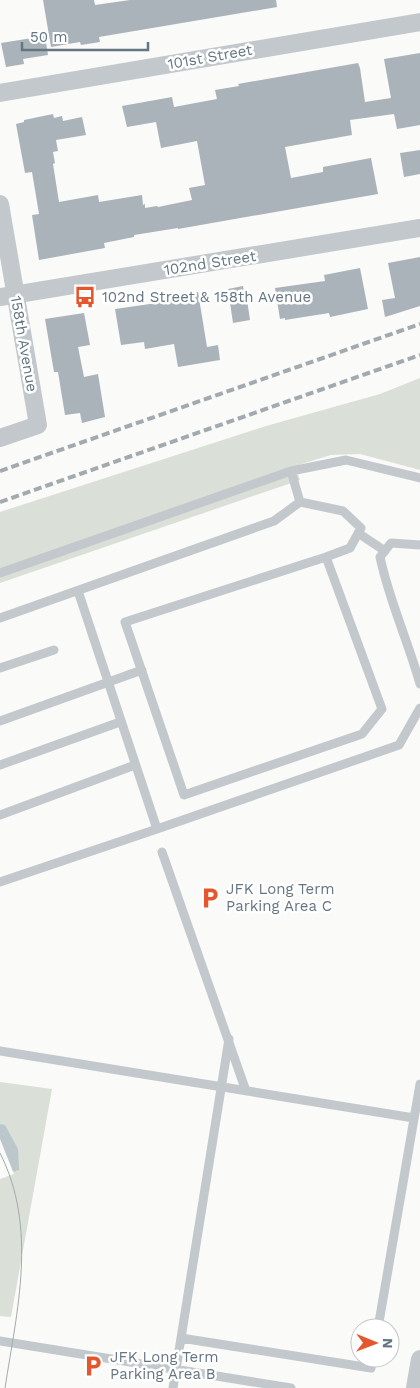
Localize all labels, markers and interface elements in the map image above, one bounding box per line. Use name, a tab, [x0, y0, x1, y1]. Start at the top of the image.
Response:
scale bar	[22, 20, 149, 52]
text: 50 m	[30, 28, 67, 46]
street label: 101st Street	[166, 41, 254, 73]
street label: 102nd Street	[163, 247, 258, 279]
bus stop icon: 102nd Street & 158th Avenue	[72, 284, 98, 310]
place label: 102nd Street & 158th Avenue	[102, 288, 311, 306]
street label: 158th Avenue	[7, 295, 41, 393]
place label: JFK Long Term Parking Area C	[226, 880, 335, 915]
parking icon: JFK Long Term Parking Area C	[197, 885, 223, 911]
north arrow	[350, 1318, 400, 1368]
text: N	[380, 1338, 396, 1349]
place label: JFK Long Term Parking Area B	[110, 1348, 219, 1383]
parking icon: JFK Long Term Parking Area B	[80, 1353, 106, 1379]

